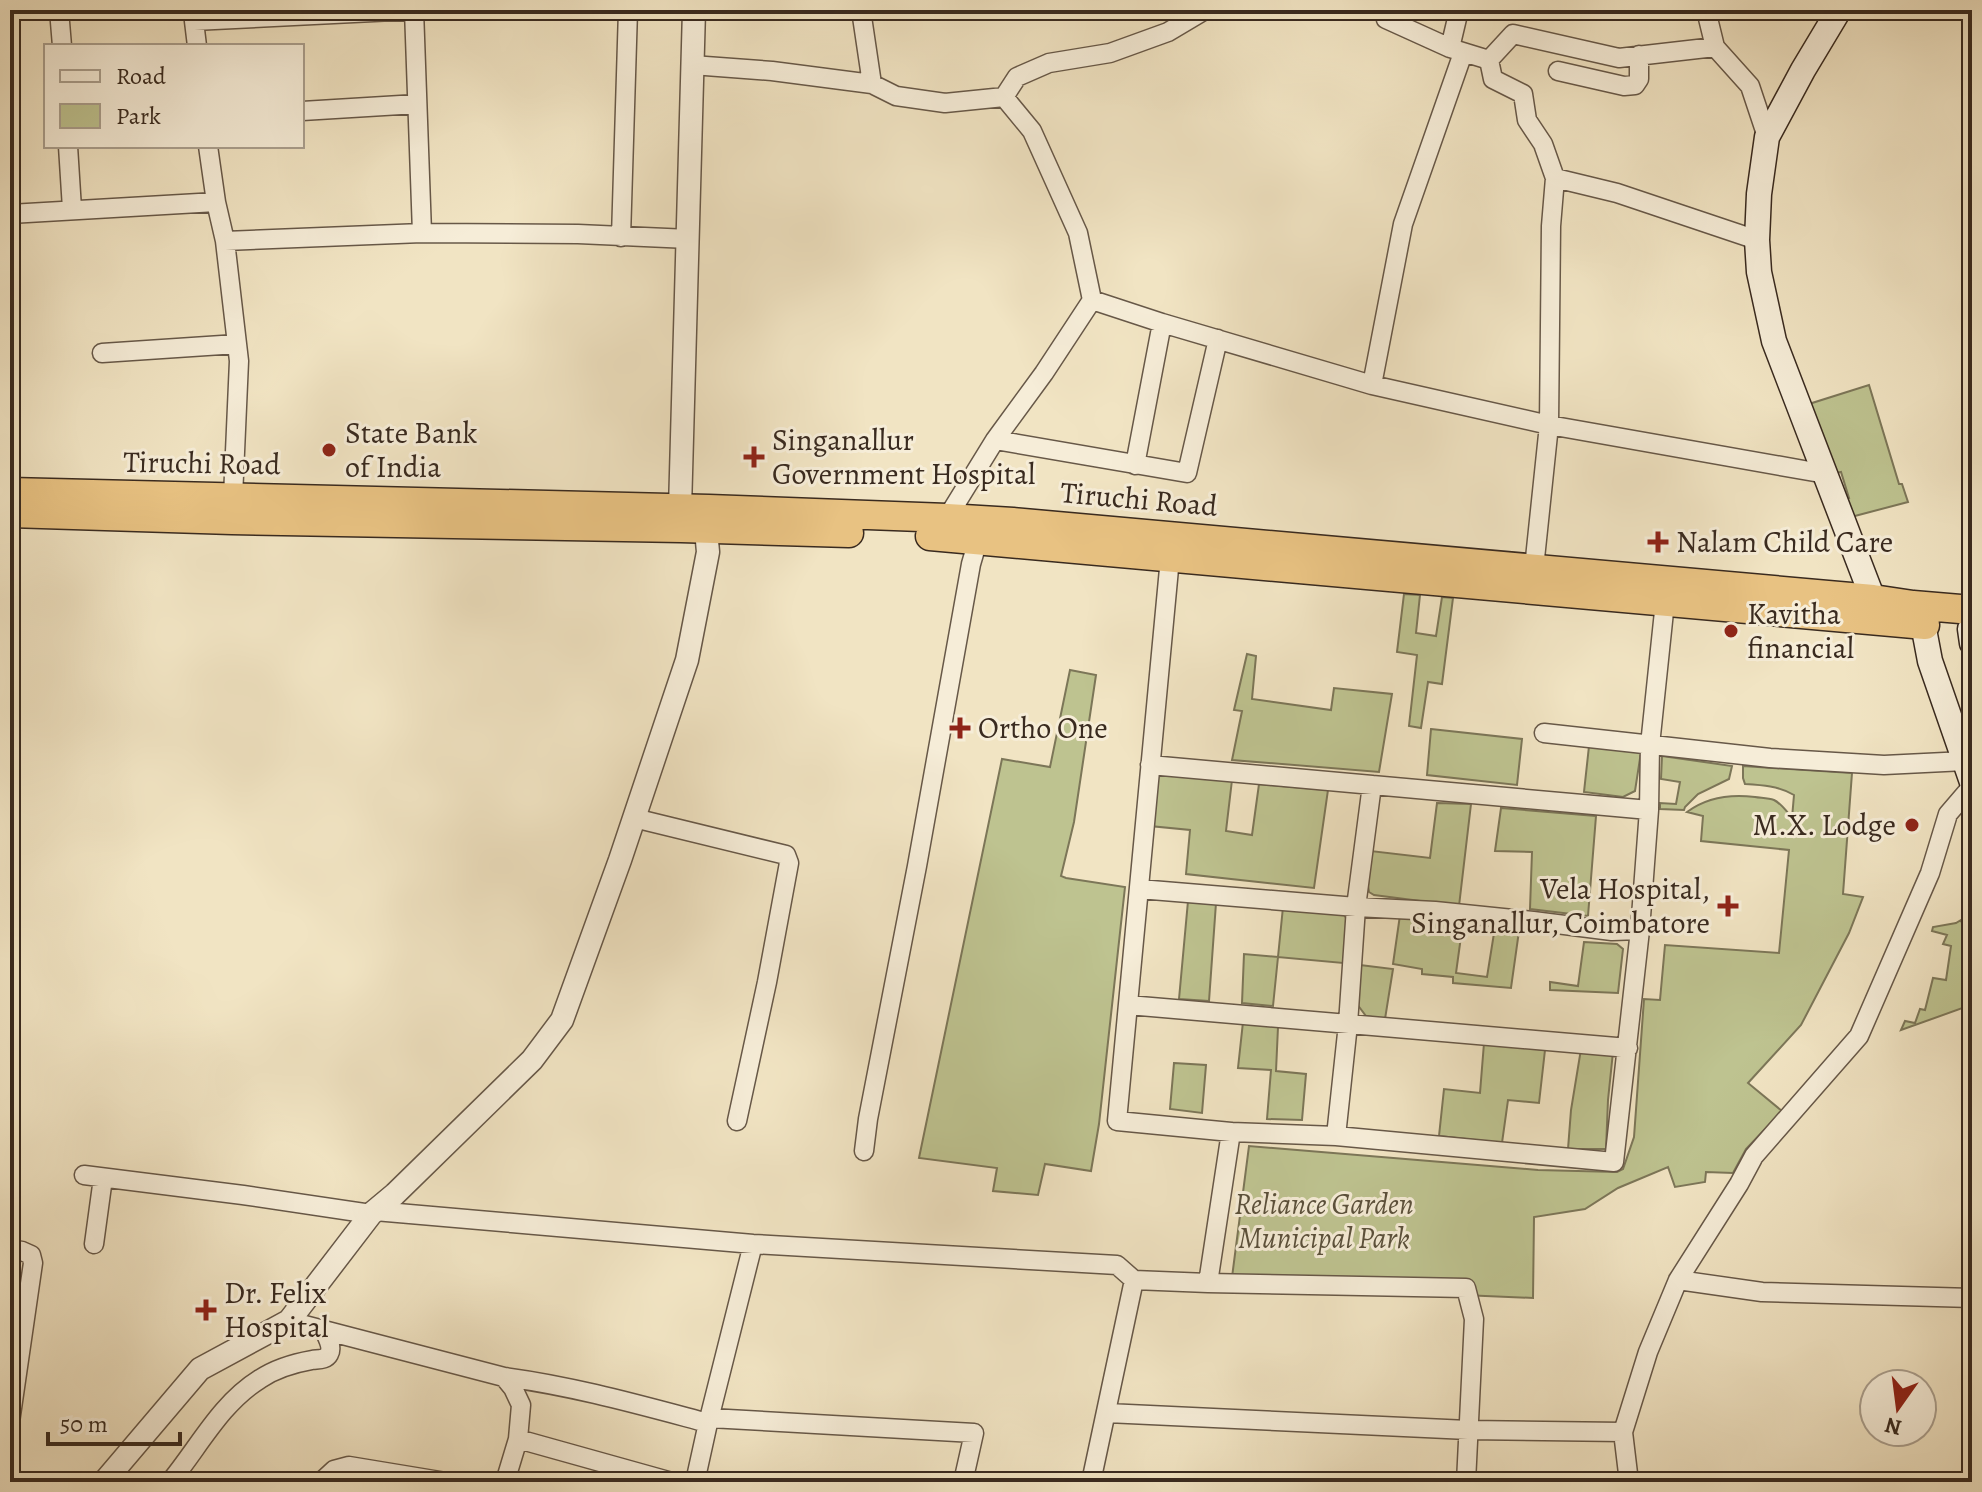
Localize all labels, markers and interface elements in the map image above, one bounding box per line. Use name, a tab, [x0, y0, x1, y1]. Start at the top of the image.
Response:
legend	[44, 44, 304, 148]
text: Road	[116, 60, 166, 92]
text: Park	[116, 100, 161, 132]
place label: State Bank of India	[345, 413, 477, 487]
place label: Singanallur Government Hospital	[772, 420, 1035, 494]
marker: State Bank of India	[320, 441, 338, 459]
street label: Tiruchi Road	[123, 442, 282, 484]
marker: Singanallur Government Hospital	[743, 446, 765, 468]
street label: Tiruchi Road	[1059, 472, 1220, 526]
place label: Nalam Child Care	[1676, 522, 1893, 562]
marker: Nalam Child Care	[1647, 531, 1669, 553]
place label: Kavitha financial	[1747, 594, 1854, 668]
marker: Kavitha financial	[1722, 622, 1740, 640]
place label: Ortho One	[978, 708, 1108, 748]
marker: Ortho One	[949, 717, 971, 739]
place label: M.X. Lodge	[1753, 805, 1896, 845]
marker: M.X. Lodge	[1903, 816, 1921, 834]
place label: Vela Hospital, Singanallur, Coimbatore	[1411, 869, 1710, 943]
marker: Vela Hospital, Singanallur, Coimbatore	[1717, 895, 1739, 917]
park label: Reliance Garden Municipal Park	[1234, 1184, 1414, 1258]
place label: Dr. Felix Hospital	[224, 1273, 329, 1347]
marker: Dr. Felix Hospital	[195, 1299, 217, 1321]
north arrow	[1858, 1368, 1938, 1448]
scale bar	[48, 1396, 180, 1446]
text: 50 m	[60, 1408, 108, 1440]
text: N	[1882, 1410, 1905, 1443]

